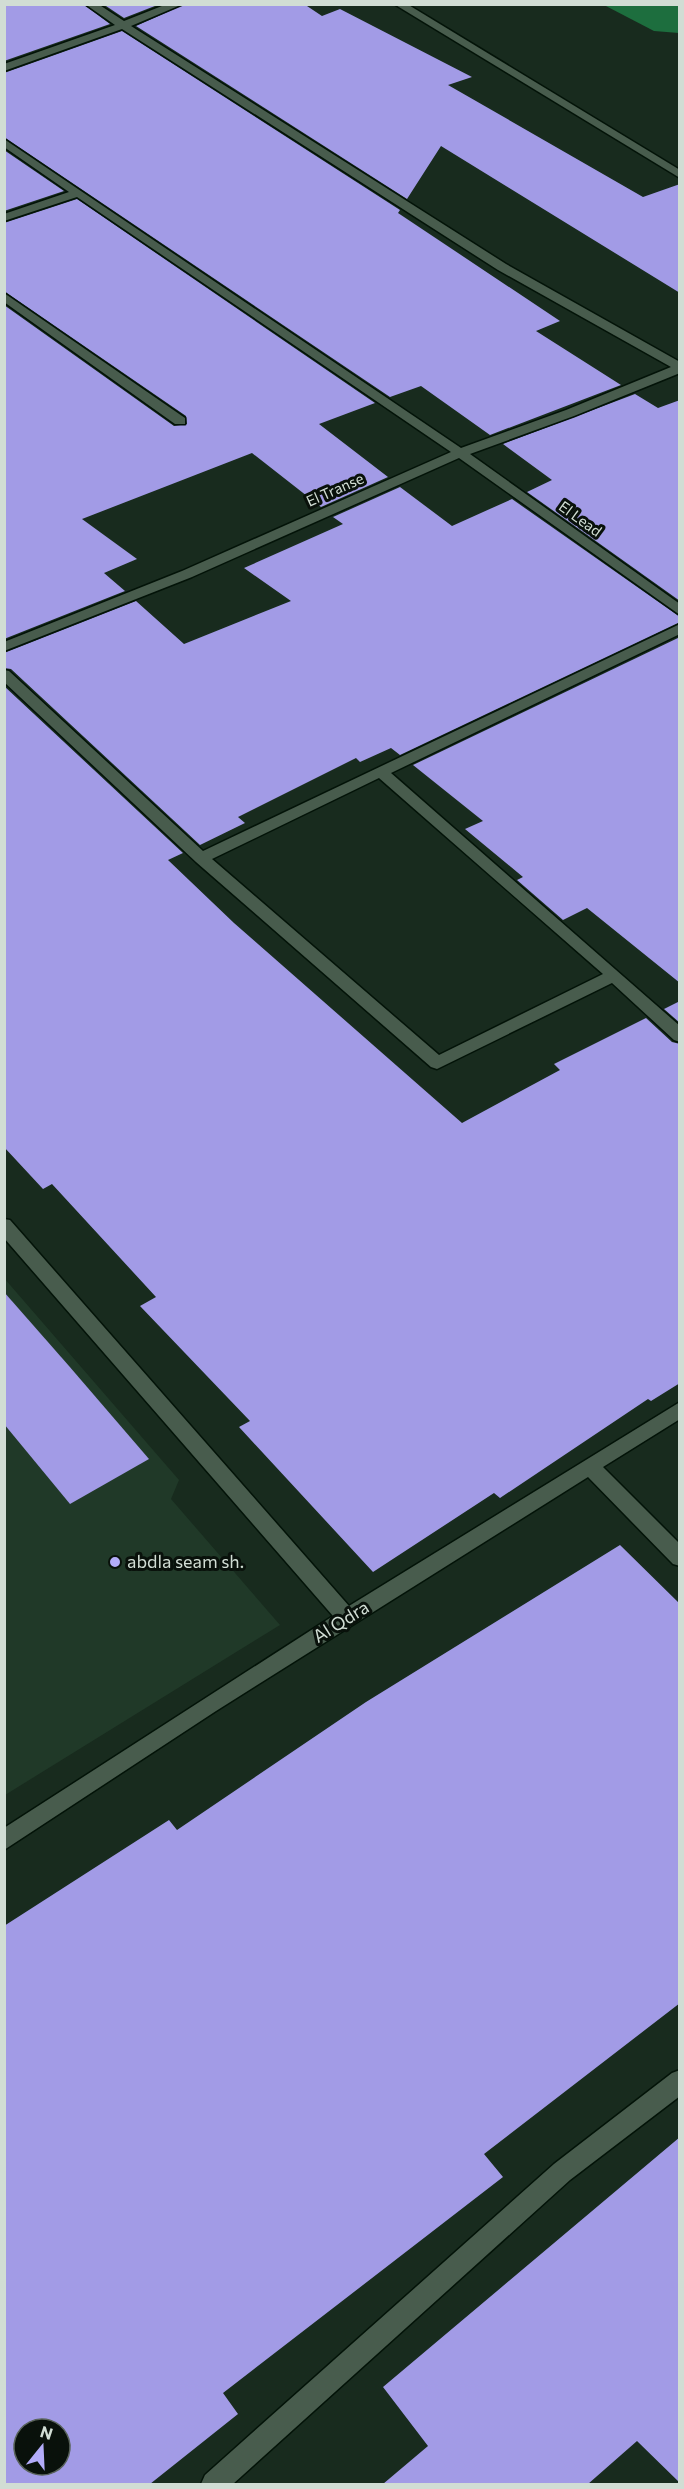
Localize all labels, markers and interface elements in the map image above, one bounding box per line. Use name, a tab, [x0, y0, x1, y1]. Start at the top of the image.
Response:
street label: El Transe	[303, 468, 366, 510]
street label: El Lead	[556, 497, 606, 540]
place label: abdla seam sh.	[127, 1550, 244, 1572]
marker: abdla seam sh.	[108, 1555, 122, 1569]
street label: Al Qdra	[308, 1595, 373, 1647]
north arrow	[12, 2417, 72, 2477]
text: N	[38, 2421, 55, 2443]

